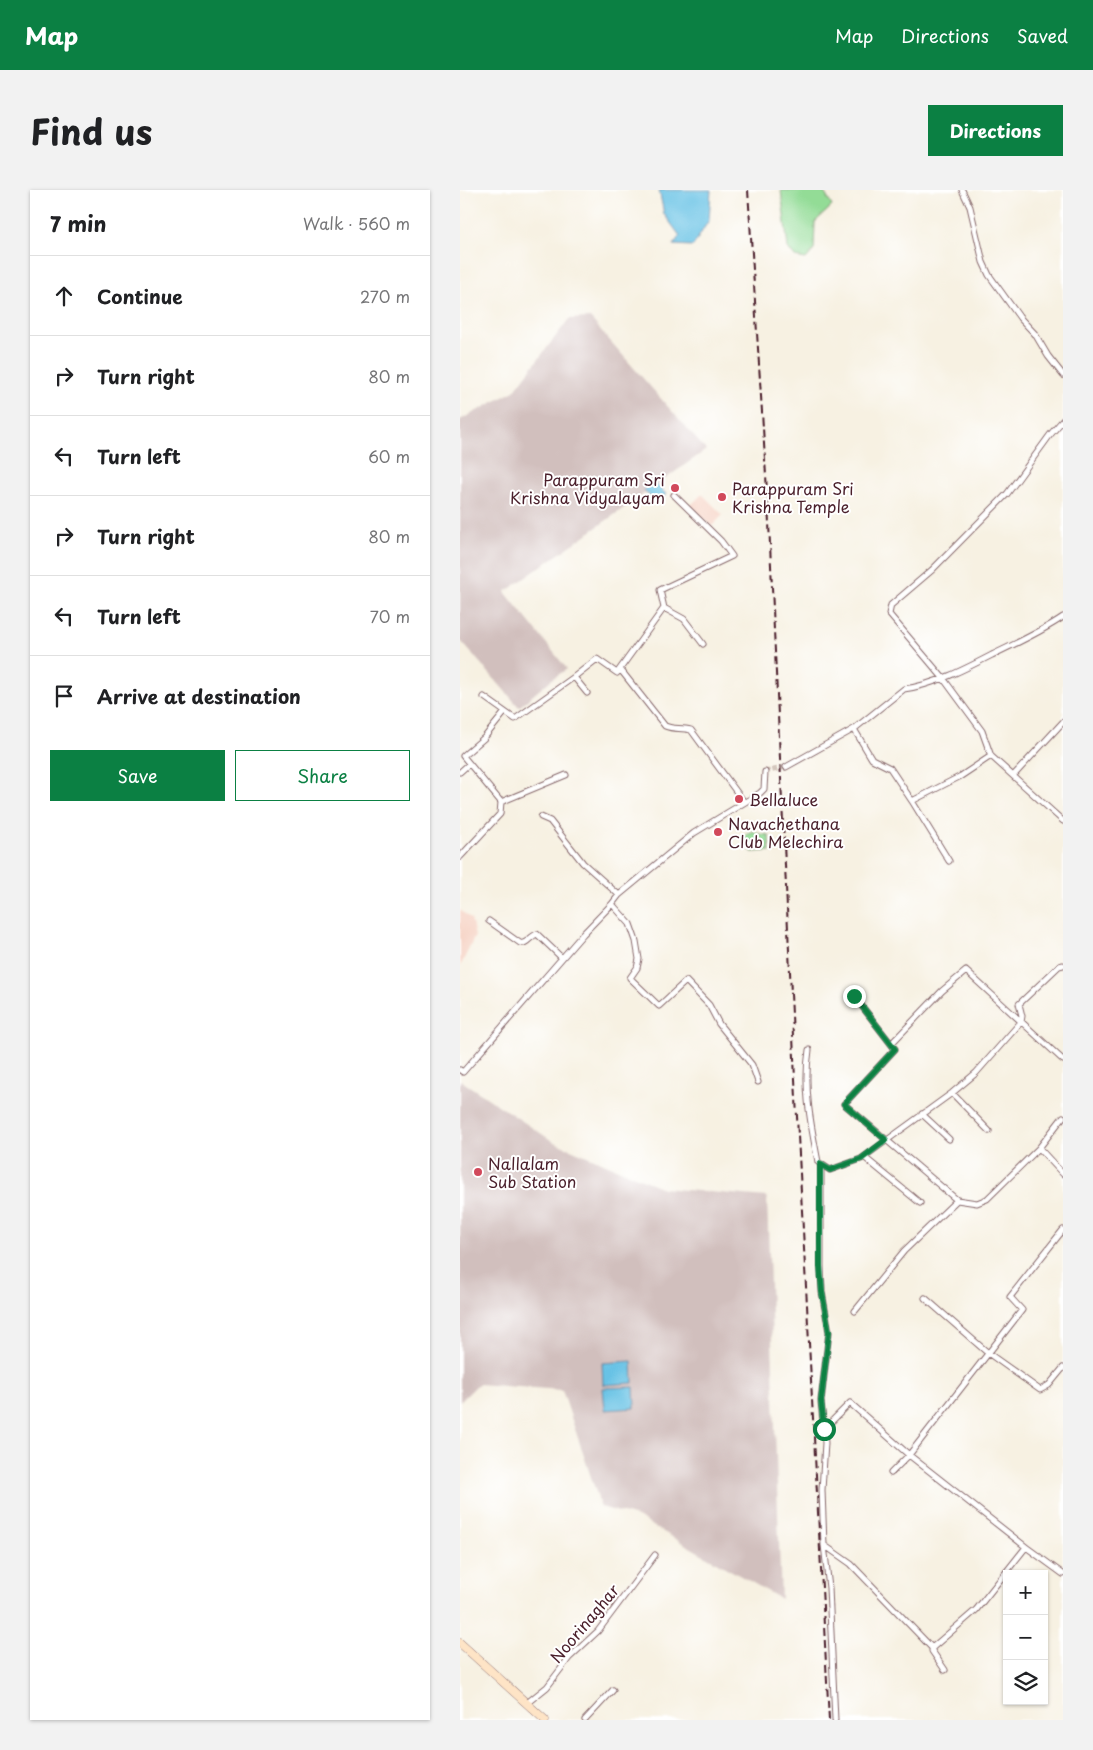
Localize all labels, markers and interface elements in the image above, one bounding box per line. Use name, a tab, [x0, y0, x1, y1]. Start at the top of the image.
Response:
text: Map	[25, 17, 78, 53]
text: Map	[835, 22, 873, 49]
text: Directions	[901, 22, 989, 49]
text: Saved	[1017, 22, 1068, 49]
text: Find us	[30, 104, 152, 157]
button: Directions	[928, 105, 1063, 156]
text: 7 min	[50, 207, 106, 239]
text: Walk · 560 m	[303, 211, 410, 235]
icon: ahead	[50, 282, 78, 310]
text: Continue	[97, 282, 183, 310]
text: 270 m	[360, 284, 410, 308]
icon: right	[50, 362, 78, 390]
text: Turn right	[97, 362, 195, 390]
text: 80 m	[368, 364, 410, 388]
icon: left	[50, 442, 78, 470]
text: Turn left	[97, 442, 181, 470]
text: 60 m	[368, 444, 410, 468]
place label: Parappuram Sri Krishna Vidyalayam	[510, 467, 665, 509]
place label: Parappuram Sri Krishna Temple	[732, 476, 854, 518]
marker: Parappuram Sri Krishna Vidyalayam	[669, 482, 681, 494]
marker: Parappuram Sri Krishna Temple	[716, 491, 728, 503]
icon: right	[50, 522, 78, 550]
text: Turn right	[97, 522, 195, 550]
text: 80 m	[368, 524, 410, 548]
icon: left	[50, 602, 78, 630]
text: Turn left	[97, 602, 181, 630]
text: 70 m	[370, 604, 410, 628]
icon: arrive	[50, 682, 78, 710]
text: Arrive at destination	[97, 682, 301, 710]
button: Save	[50, 750, 225, 801]
button: Share	[235, 750, 410, 801]
place label: Bellaluce	[749, 787, 819, 811]
marker: Bellaluce	[733, 793, 745, 805]
place label: Navachethana Club Melechira	[728, 811, 843, 853]
marker: Navachethana Club Melechira	[712, 826, 724, 838]
route end	[843, 985, 866, 1008]
place label: Nallalam Sub Station	[488, 1151, 576, 1193]
marker: Nallalam Sub Station	[472, 1166, 484, 1178]
route start	[813, 1418, 836, 1441]
map controls	[1003, 1570, 1048, 1705]
button: +	[1003, 1570, 1048, 1615]
street label: Noorinaghar	[544, 1578, 625, 1668]
button: −	[1003, 1615, 1048, 1660]
button: layers	[1003, 1660, 1048, 1705]

